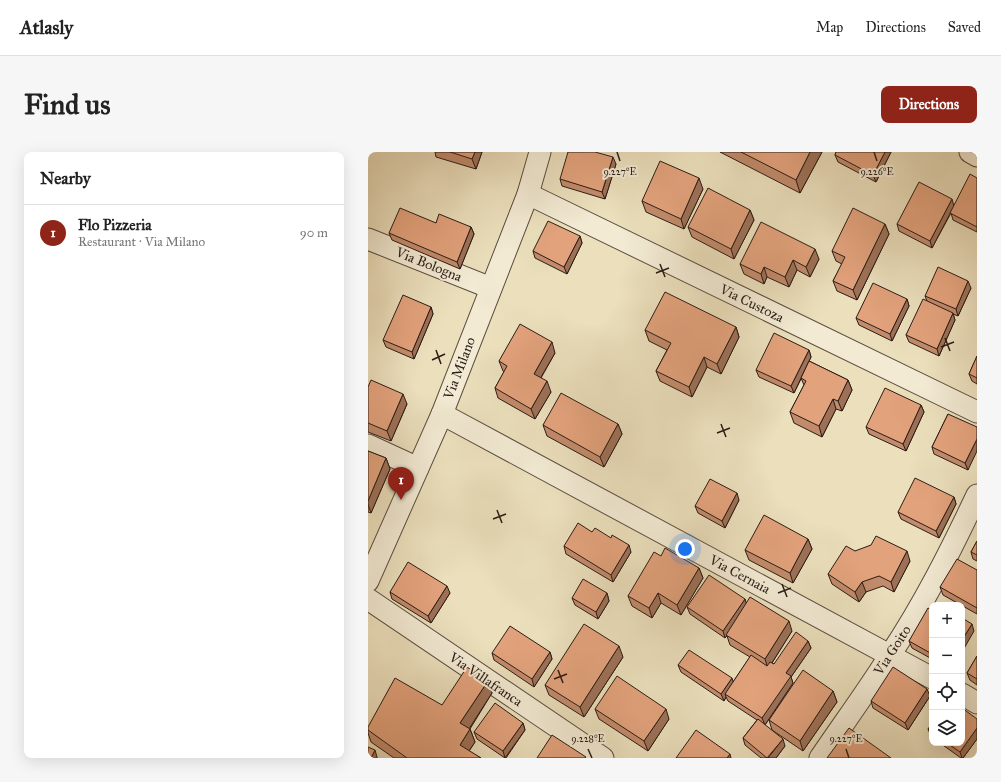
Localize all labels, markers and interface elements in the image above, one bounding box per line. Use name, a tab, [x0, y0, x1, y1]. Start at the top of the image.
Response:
text: Atlasly	[20, 16, 73, 39]
text: Map	[816, 19, 843, 36]
text: Directions	[865, 19, 926, 36]
text: Saved	[948, 19, 981, 36]
button: Directions	[881, 86, 977, 123]
text: Find us	[24, 87, 110, 122]
text: 9.227°E	[603, 166, 637, 178]
text: 9.226°E	[860, 166, 894, 178]
text: Nearby	[40, 168, 91, 189]
text: Flo Pizzeria	[78, 216, 152, 234]
text: 1	[50, 225, 56, 241]
text: 90 m	[300, 225, 328, 241]
text: Restaurant · Via Milano	[78, 234, 205, 250]
street label: Via Bologna	[392, 243, 464, 285]
street label: Via Custoza	[716, 280, 787, 326]
street label: Via Milano	[439, 335, 479, 403]
pin: 1	[388, 467, 414, 500]
your location	[675, 539, 695, 559]
street label: Via Cernaia	[706, 551, 773, 598]
map controls	[929, 602, 965, 746]
button: +	[929, 602, 965, 638]
street label: Via Goito	[870, 622, 915, 679]
button: −	[929, 638, 965, 674]
street label: Via Villafranca	[445, 648, 526, 710]
button: locate	[929, 674, 965, 710]
button: layers	[929, 710, 965, 746]
text: 9.228°E	[571, 733, 605, 745]
text: 9.227°E	[829, 733, 863, 745]

